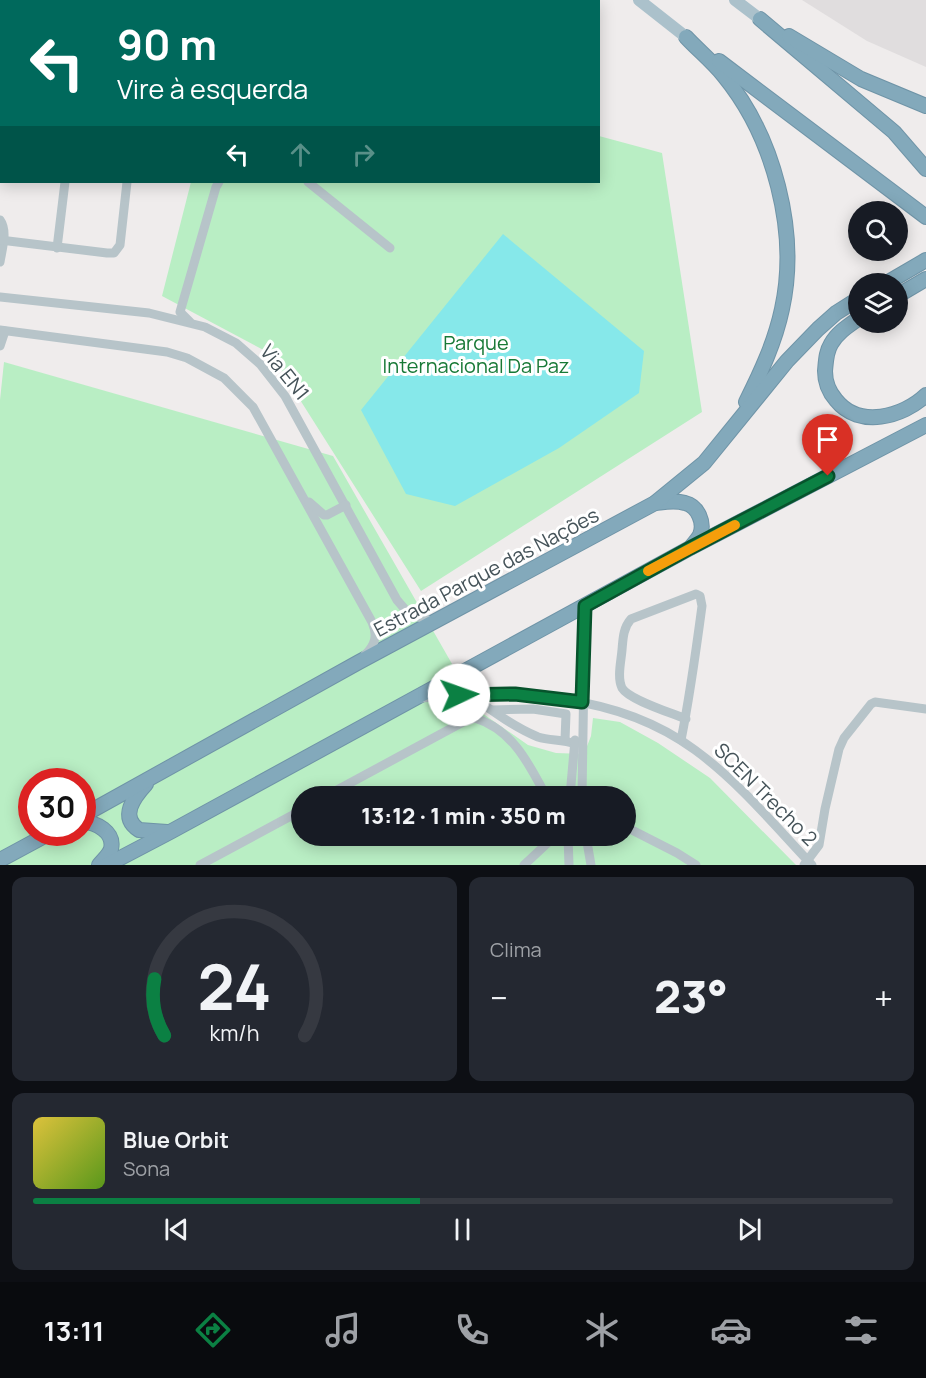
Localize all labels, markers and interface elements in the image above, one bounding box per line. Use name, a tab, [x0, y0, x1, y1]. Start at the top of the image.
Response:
text: 90 m	[117, 15, 217, 73]
icon: left	[18, 24, 96, 102]
text: Vire à esquerda	[117, 70, 308, 107]
icon: left	[221, 138, 254, 171]
icon: ahead	[284, 138, 317, 171]
icon: right	[347, 138, 380, 171]
map controls	[848, 201, 908, 333]
button: search	[848, 201, 908, 261]
button: layers	[848, 273, 908, 333]
park label: Parque Internacional Da Paz	[383, 329, 569, 379]
street label: Via EN1	[254, 339, 316, 405]
pin	[802, 414, 853, 476]
icon: arrive	[811, 423, 844, 456]
street label: Estrada Parque das Nações	[369, 501, 603, 643]
position arrow	[427, 663, 491, 727]
street label: SCEN Trecho 2	[709, 737, 823, 851]
speed limit sign: 30	[18, 768, 96, 846]
text: 13:12 · 1 min · 350 m	[361, 801, 566, 831]
text: Clima	[490, 936, 542, 963]
text: 24	[198, 943, 271, 1029]
text: 23°	[654, 965, 728, 1027]
text: −	[490, 975, 508, 1020]
text: +	[874, 975, 893, 1020]
text: km/h	[210, 1018, 259, 1047]
text: Blue Orbit	[123, 1125, 229, 1155]
text: Sona	[123, 1155, 170, 1182]
icon: previous	[160, 1213, 193, 1246]
icon: pause	[446, 1213, 479, 1246]
icon: next	[733, 1213, 766, 1246]
icon: directions	[192, 1309, 234, 1351]
icon: music	[322, 1309, 364, 1351]
icon: phone	[451, 1309, 493, 1351]
icon: climate	[581, 1309, 623, 1351]
icon: car	[710, 1309, 752, 1351]
icon: filters	[840, 1309, 882, 1351]
text: 13:11	[44, 1312, 104, 1349]

